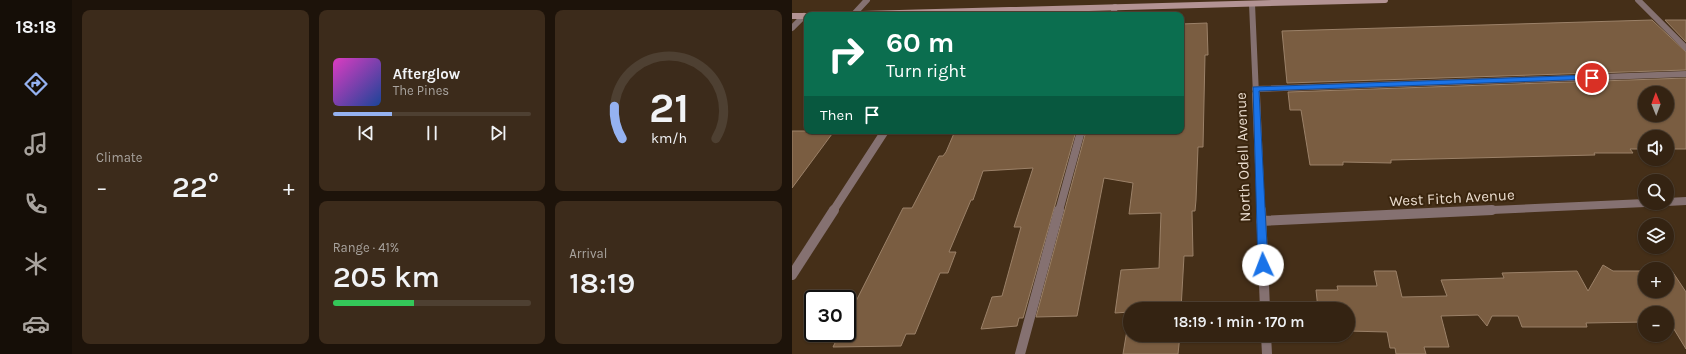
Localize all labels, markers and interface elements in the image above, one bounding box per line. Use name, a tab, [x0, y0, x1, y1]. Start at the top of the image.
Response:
text: 18:18	[16, 16, 56, 38]
text: 60 m	[886, 26, 954, 59]
icon: right	[820, 28, 872, 80]
text: Turn right	[886, 60, 966, 82]
pin	[1575, 61, 1609, 95]
text: Afterglow	[393, 65, 460, 83]
icon: arrive	[1581, 67, 1603, 89]
icon: directions	[22, 70, 50, 98]
text: The Pines	[393, 83, 449, 98]
text: 21	[649, 83, 689, 131]
north arrow	[1638, 86, 1674, 122]
map controls	[1638, 86, 1674, 342]
street label: North Odell Avenue	[1232, 92, 1254, 222]
icon: arrive	[861, 104, 883, 126]
text: Then	[820, 106, 853, 124]
icon: previous	[355, 122, 377, 144]
icon: pause	[421, 122, 443, 144]
icon: next	[487, 122, 509, 144]
text: km/h	[651, 129, 687, 146]
icon: music	[22, 130, 50, 158]
button: sound	[1638, 130, 1674, 166]
text: Climate	[96, 150, 142, 165]
text: 22°	[172, 169, 219, 205]
button: search	[1638, 174, 1674, 210]
text: −	[96, 175, 108, 201]
text: +	[283, 175, 295, 201]
street label: West Fitch Avenue	[1389, 186, 1515, 210]
icon: phone	[22, 190, 50, 218]
button: layers	[1638, 218, 1674, 254]
text: Range · 41%	[333, 240, 399, 255]
position arrow	[1242, 244, 1284, 286]
text: Arrival	[569, 246, 607, 261]
icon: climate	[22, 250, 50, 278]
text: 205 km	[333, 259, 440, 295]
button: +	[1638, 262, 1674, 298]
text: 18:19	[569, 265, 635, 301]
speed limit sign: 30	[804, 290, 856, 342]
button: −	[1638, 306, 1674, 342]
icon: car	[22, 310, 50, 338]
text: 18:19 · 1 min · 170 m	[1173, 313, 1305, 331]

